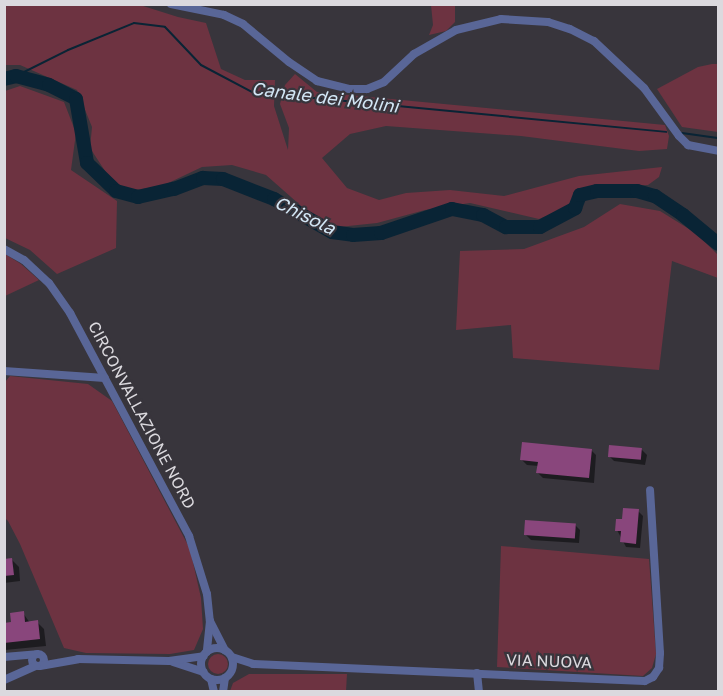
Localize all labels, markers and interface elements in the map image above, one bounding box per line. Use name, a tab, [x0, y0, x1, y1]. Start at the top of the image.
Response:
water label: Canale dei Molini	[250, 77, 400, 117]
water label: Chisola	[271, 191, 339, 239]
street label: CIRCONVALLAZIONE NORD	[84, 318, 200, 512]
street label: VIA NUOVA	[506, 650, 592, 672]

